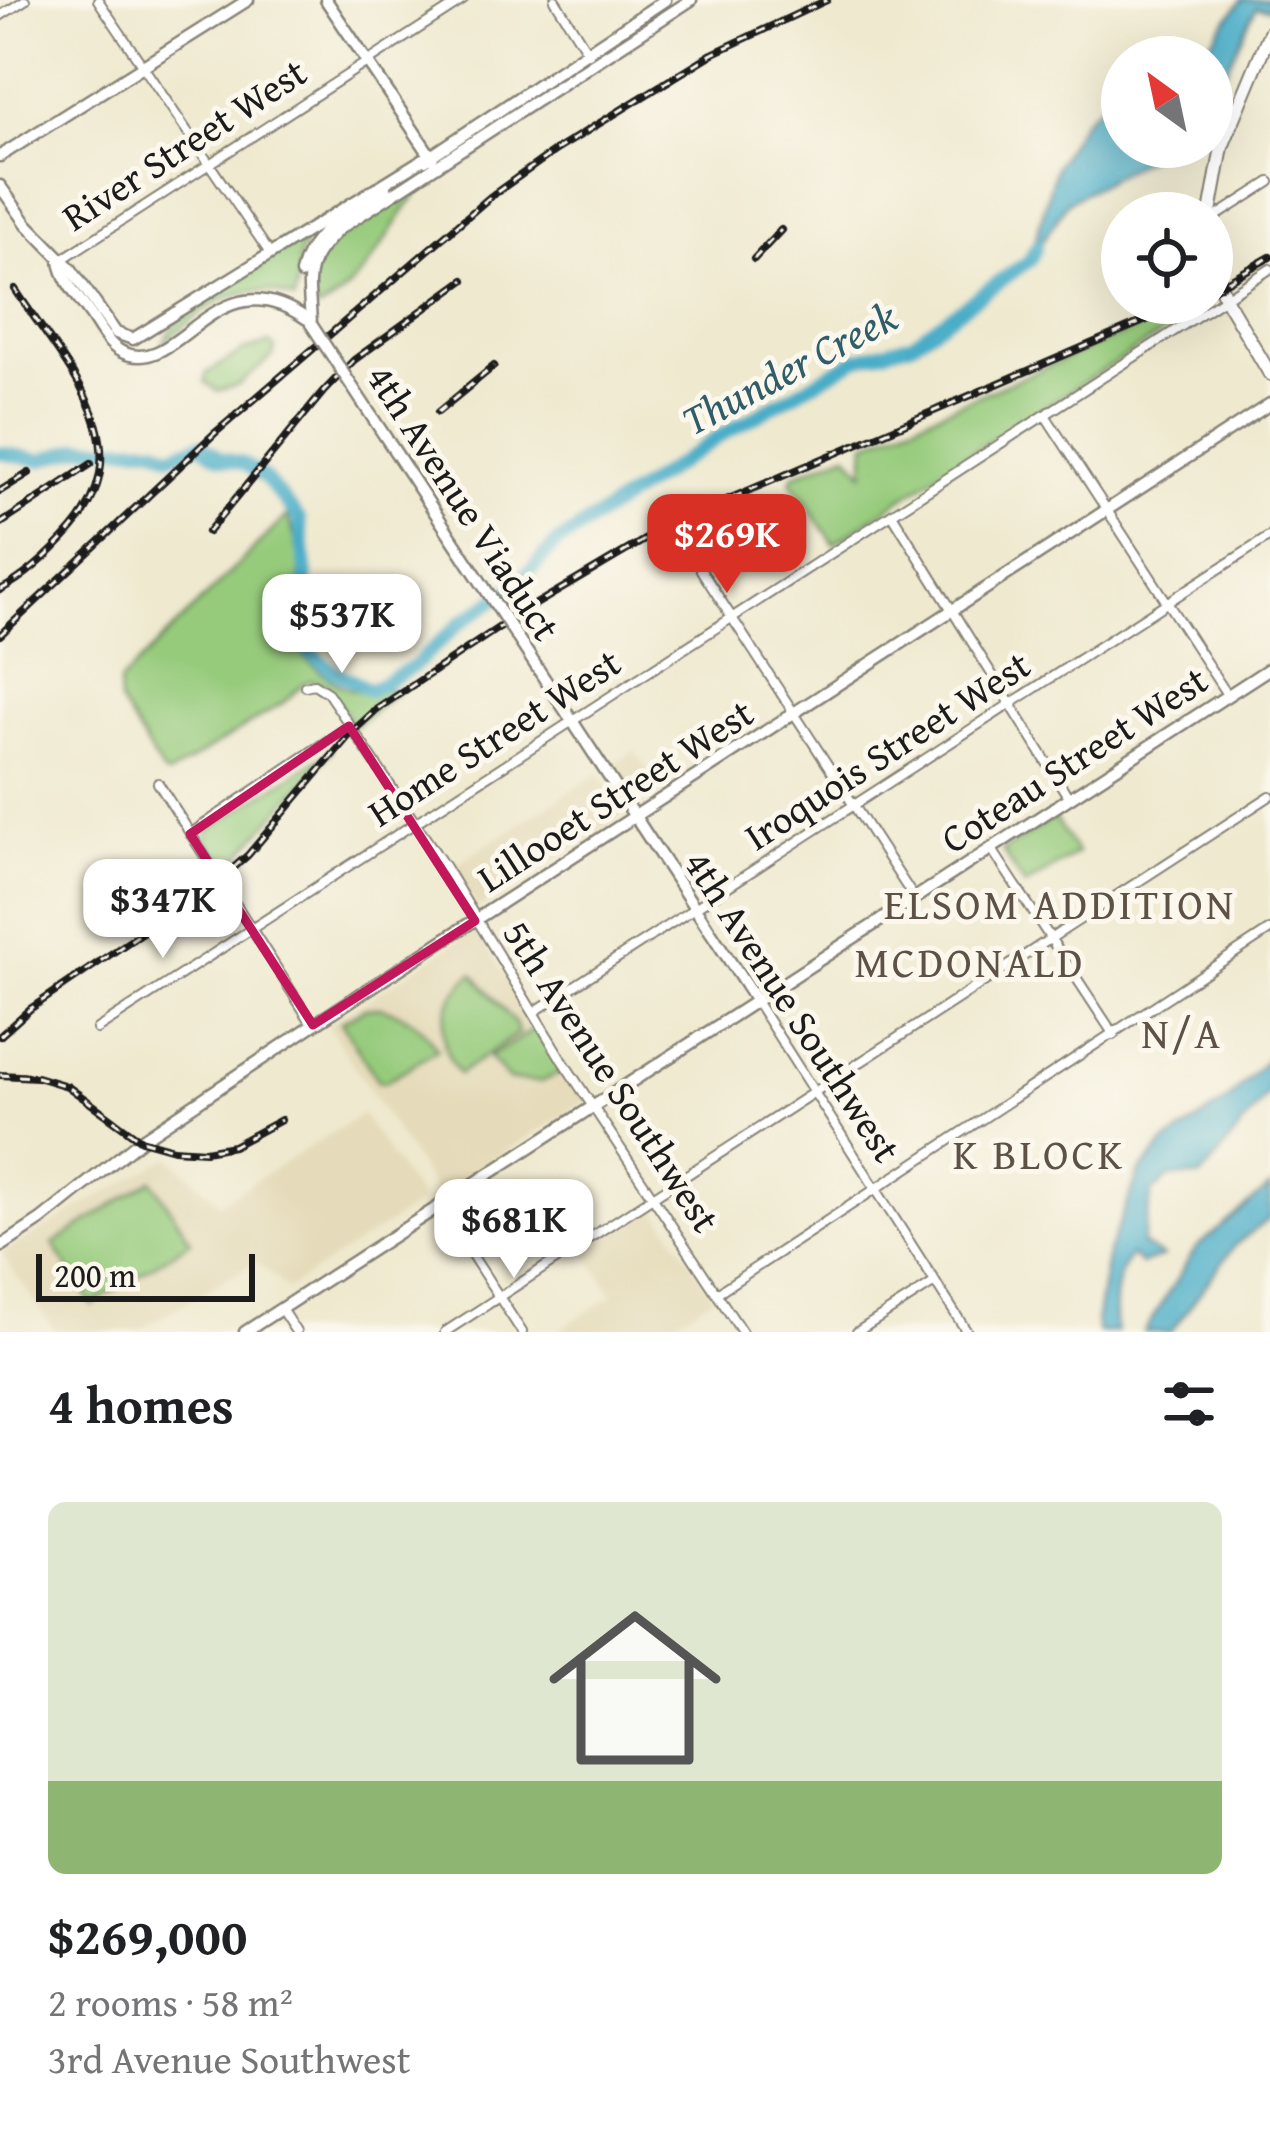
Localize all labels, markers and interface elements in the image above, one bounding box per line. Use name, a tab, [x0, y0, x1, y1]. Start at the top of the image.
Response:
north arrow	[1101, 36, 1233, 168]
map controls	[1101, 36, 1233, 324]
street label: River Street West	[50, 43, 317, 244]
button: locate	[1101, 192, 1233, 324]
water label: Thunder Creek	[670, 285, 908, 450]
street label: 4th Avenue Viaduct	[354, 352, 575, 651]
pin: $269K	[643, 494, 811, 596]
text: $269K	[674, 504, 780, 561]
pin: $537K	[258, 574, 426, 676]
text: $537K	[289, 584, 395, 641]
street label: Home Street West	[356, 633, 631, 840]
street label: Iroquois Street West	[733, 636, 1041, 863]
street label: Coteau Street West	[929, 651, 1218, 866]
street label: Lillooet Street West	[466, 684, 764, 905]
street label: 4th Avenue Southwest	[671, 839, 916, 1173]
pin: $347K	[79, 859, 247, 961]
text: $347K	[110, 869, 216, 926]
district label: ELSOM ADDITION	[884, 873, 1236, 934]
street label: 5th Avenue Southwest	[490, 909, 735, 1243]
district label: MCDONALD	[854, 931, 1086, 992]
district label: N/A	[1141, 1002, 1223, 1063]
district label: K BLOCK	[953, 1123, 1125, 1184]
pin: $681K	[430, 1179, 598, 1281]
text: $681K	[461, 1189, 567, 1246]
scale bar	[36, 1248, 255, 1301]
text: 200 m	[54, 1251, 136, 1299]
text: 4 homes	[48, 1367, 234, 1442]
icon: filters	[1156, 1371, 1222, 1437]
icon: home	[527, 1580, 743, 1796]
text: $269,000	[48, 1898, 247, 1973]
text: 2 rooms · 58 m²	[48, 1973, 293, 2030]
text: 3rd Avenue Southwest	[48, 2030, 410, 2087]

